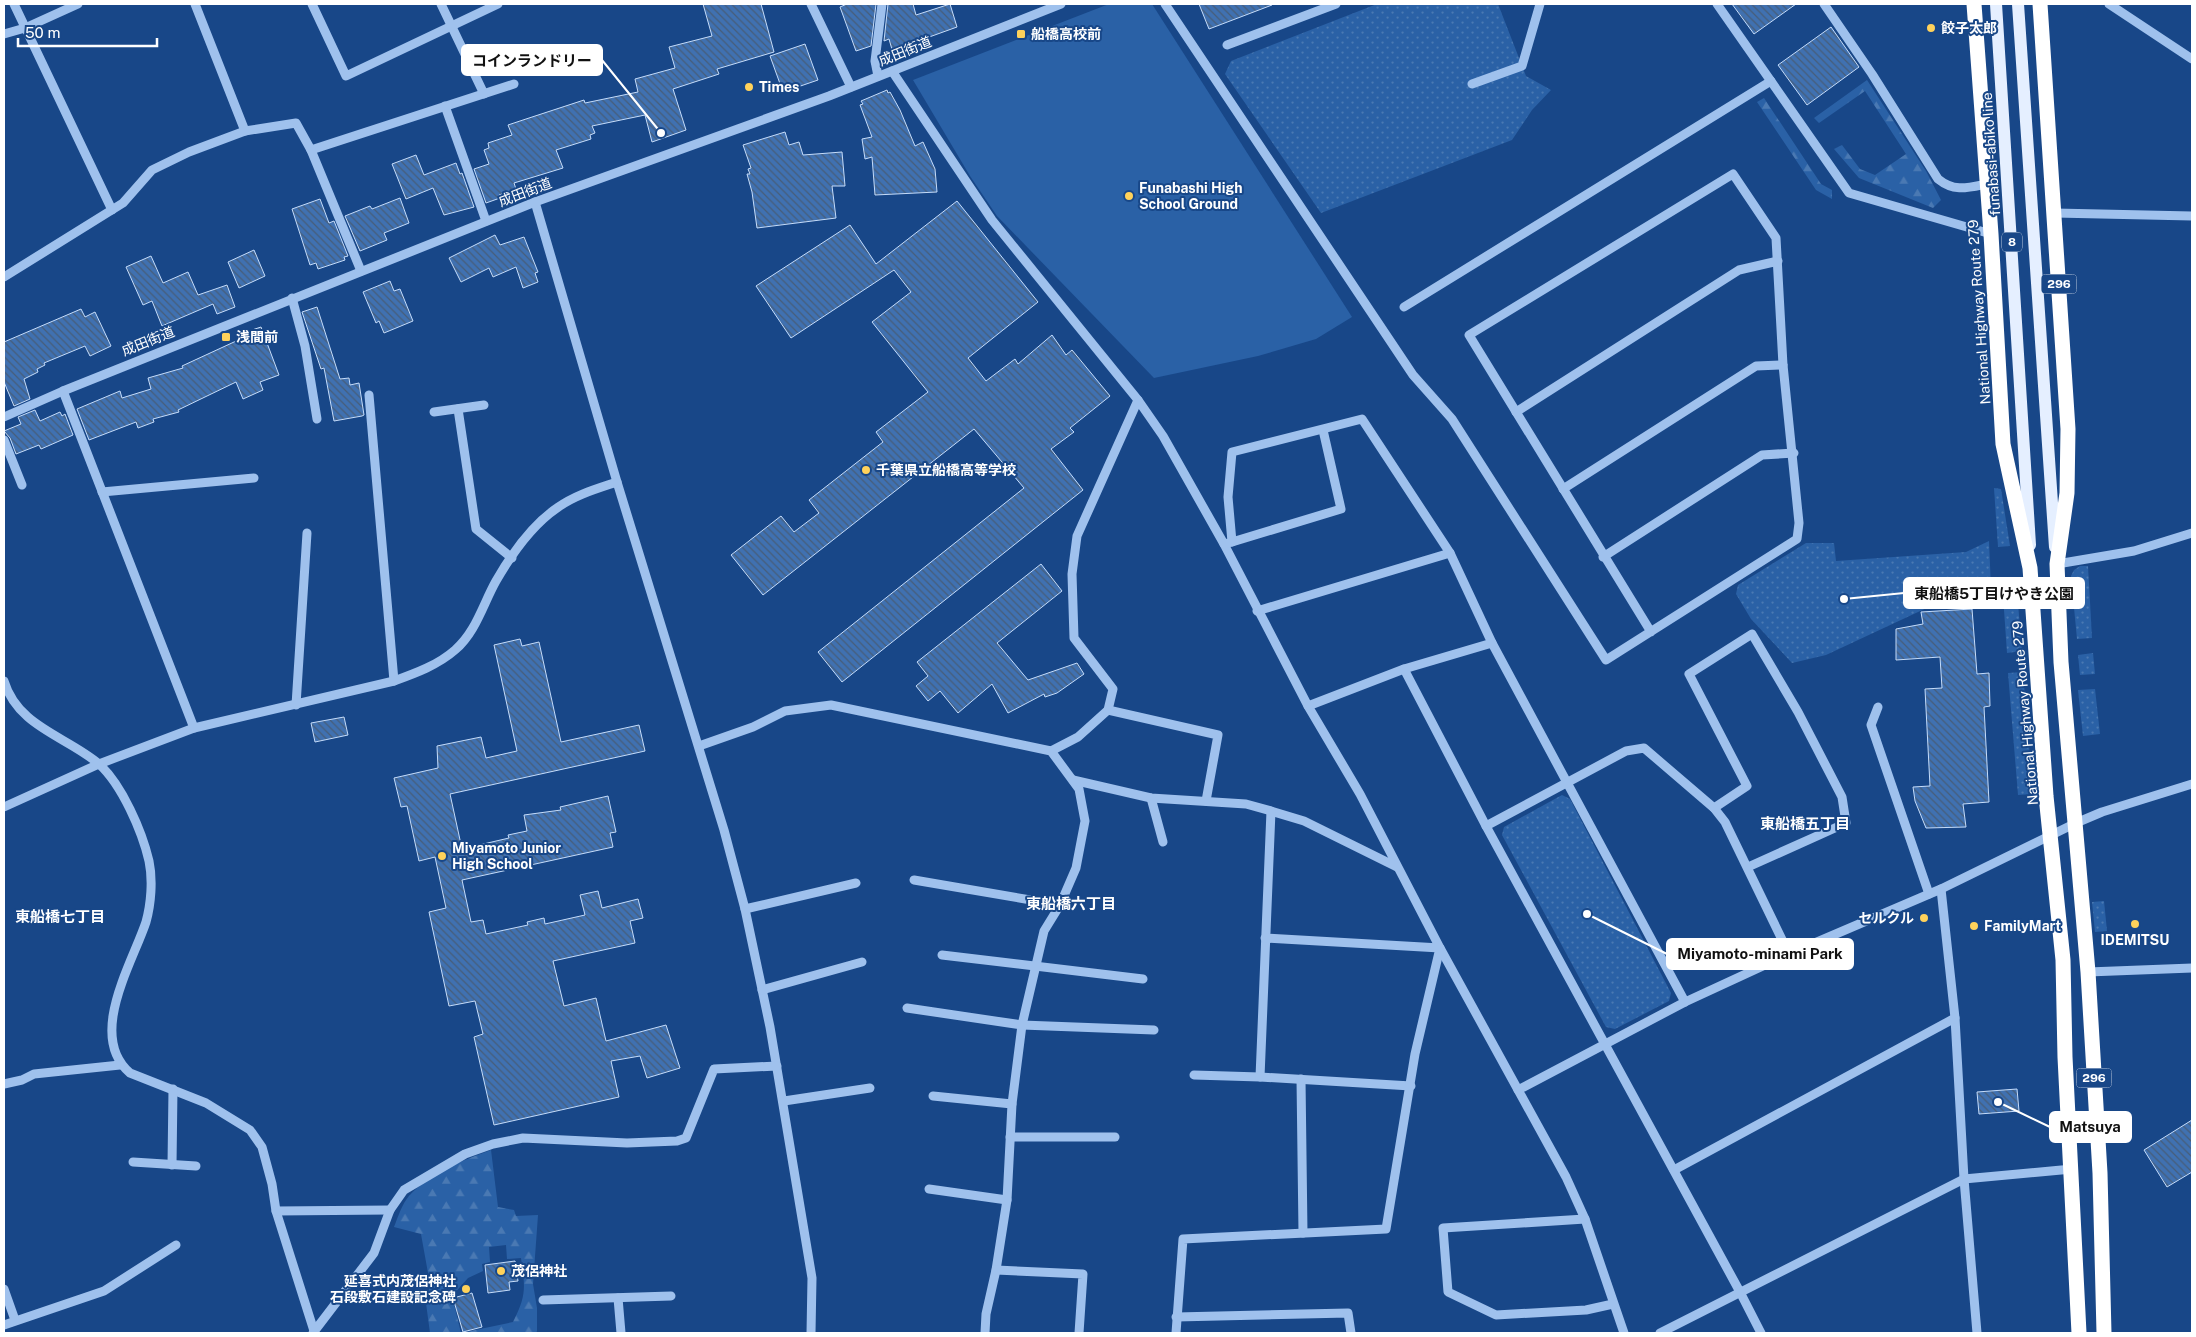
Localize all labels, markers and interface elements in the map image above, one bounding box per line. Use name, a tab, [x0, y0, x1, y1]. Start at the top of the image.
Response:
scale bar	[18, 15, 156, 47]
place label: 餃子太郎	[1941, 20, 1997, 36]
marker: 餃子太郎	[1925, 22, 1937, 34]
text: 50 m	[25, 24, 60, 41]
place label: 船橋高校前	[1031, 26, 1101, 42]
marker: 船橋高校前	[1015, 28, 1027, 40]
street label: 成田街道	[876, 33, 934, 69]
callout: コインランドリー	[462, 45, 602, 75]
text: コインランドリー	[472, 52, 592, 69]
place label: Times	[759, 79, 799, 95]
marker: Times	[743, 81, 755, 93]
street label: funabasi-abiko line	[1979, 92, 2003, 216]
street label: 成田街道	[496, 174, 554, 210]
place label: Funabashi High School Ground	[1139, 180, 1242, 212]
marker: Funabashi High School Ground	[1123, 190, 1135, 202]
street label: National Highway Route 279	[1965, 219, 1993, 405]
road number: 8	[2002, 232, 2022, 252]
road number: 296	[2042, 274, 2076, 294]
street label: 成田街道	[119, 323, 177, 359]
place label: 浅間前	[236, 329, 278, 345]
marker: 浅間前	[220, 331, 232, 343]
place label: 千葉県立船橋高等学校	[876, 462, 1016, 478]
marker: 千葉県立船橋高等学校	[860, 464, 872, 476]
callout: 東船橋5丁目けやき公園	[1904, 578, 2084, 608]
text: 東船橋5丁目けやき公園	[1914, 585, 2074, 602]
street label: National Highway Route 279	[2009, 620, 2041, 806]
district label: 東船橋五丁目	[1760, 815, 1850, 832]
place label: Miyamoto Junior High School	[452, 840, 561, 872]
marker: Miyamoto Junior High School	[436, 850, 448, 862]
district label: 東船橋六丁目	[1026, 895, 1116, 912]
district label: 東船橋七丁目	[15, 908, 105, 925]
place label: セルクル	[1858, 910, 1914, 926]
marker: セルクル	[1918, 912, 1930, 924]
place label: FamilyMart	[1984, 918, 2061, 934]
marker: IDEMITSU	[2129, 918, 2141, 930]
marker: FamilyMart	[1968, 920, 1980, 932]
place label: IDEMITSU	[2101, 932, 2169, 948]
callout: Miyamoto-minami Park	[1667, 939, 1853, 969]
text: Miyamoto-minami Park	[1677, 945, 1843, 962]
road number: 296	[2076, 1068, 2112, 1088]
callout: Matsuya	[2050, 1112, 2131, 1142]
text: Matsuya	[2059, 1118, 2121, 1135]
place label: 茂侶神社	[511, 1263, 567, 1279]
marker: 茂侶神社	[495, 1265, 507, 1277]
place label: 延喜式内茂侶神社 石段敷石建設記念碑	[330, 1273, 456, 1305]
marker: 延喜式内茂侶神社 石段敷石建設記念碑	[460, 1283, 472, 1295]

